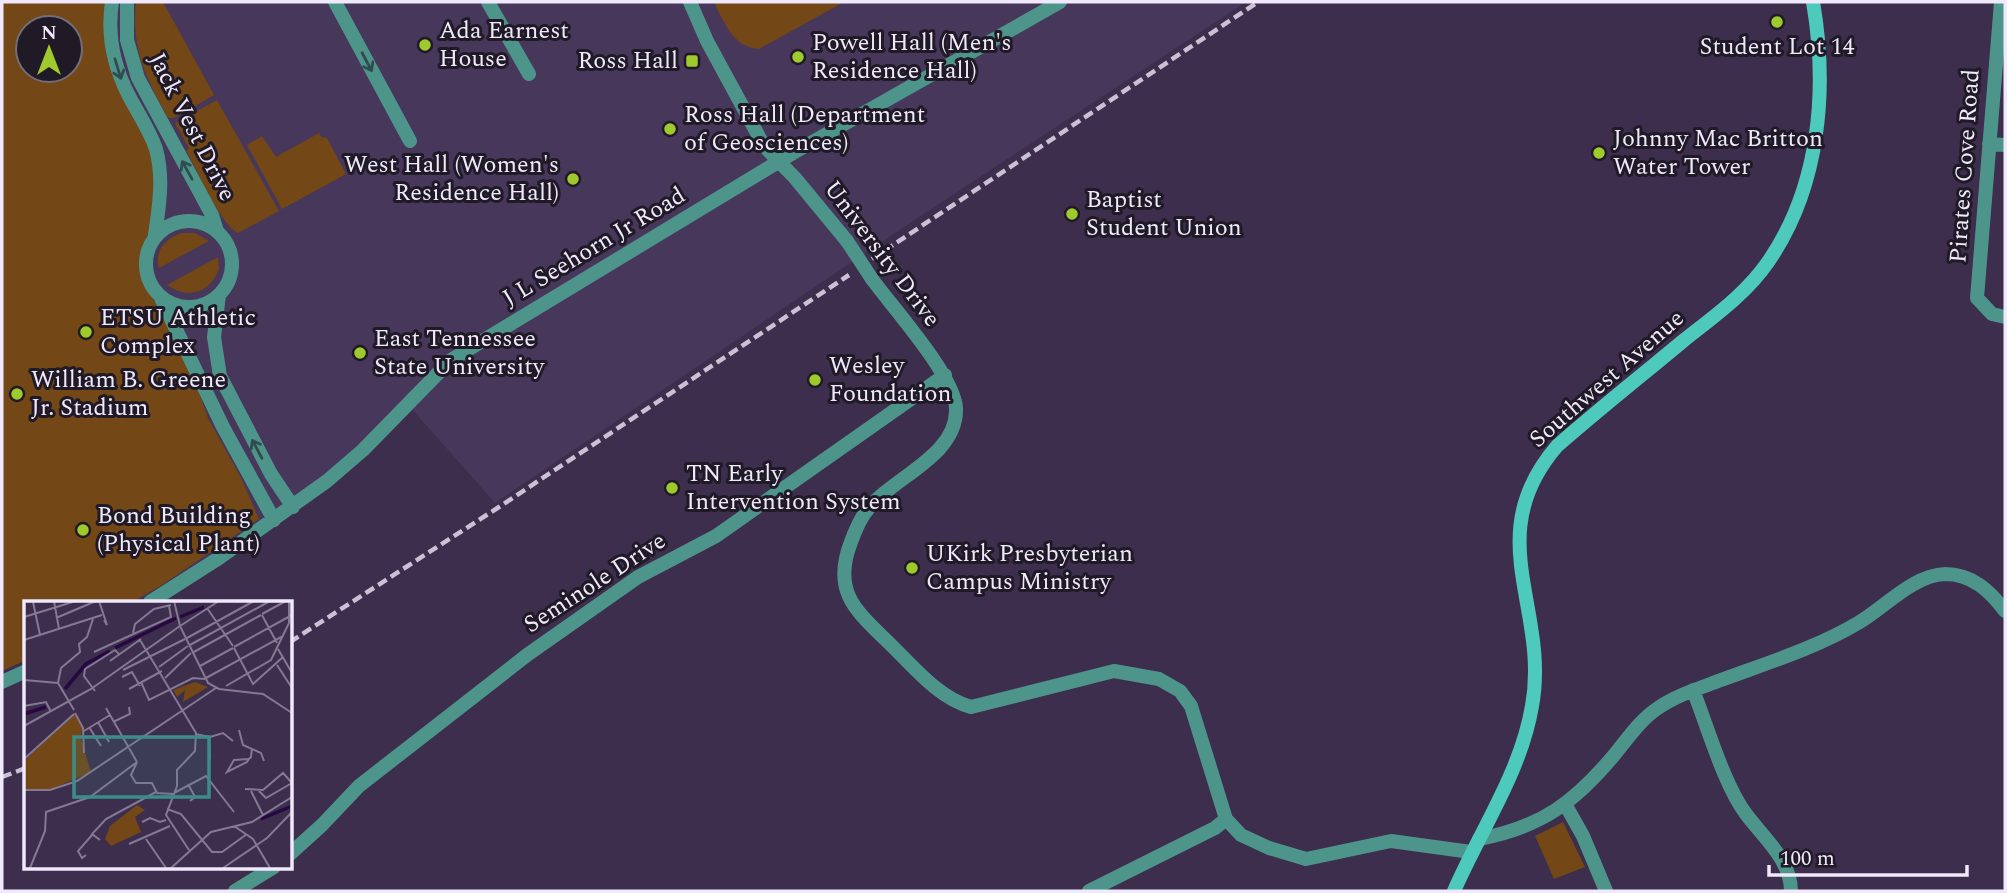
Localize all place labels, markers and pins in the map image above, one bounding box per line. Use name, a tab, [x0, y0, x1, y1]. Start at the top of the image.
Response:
place label: Ada Earnest House	[439, 13, 569, 77]
marker: Student Lot 14	[1769, 14, 1785, 30]
place label: Powell Hall (Men's Residence Hall)	[812, 25, 1012, 89]
place label: Student Lot 14	[1699, 29, 1855, 65]
marker: Ada Earnest House	[417, 37, 433, 53]
place label: Ross Hall	[578, 43, 678, 79]
marker: Powell Hall (Men's Residence Hall)	[790, 49, 806, 65]
marker: Ross Hall	[684, 53, 700, 69]
place label: Ross Hall (Department of Geosciences)	[684, 97, 925, 161]
marker: Ross Hall (Department of Geosciences)	[662, 121, 678, 137]
place label: Johnny Mac Britton Water Tower	[1613, 121, 1823, 185]
marker: Johnny Mac Britton Water Tower	[1591, 145, 1607, 161]
place label: West Hall (Women's Residence Hall)	[344, 147, 559, 211]
marker: West Hall (Women's Residence Hall)	[565, 171, 581, 187]
place label: Baptist Student Union	[1086, 182, 1242, 246]
marker: Baptist Student Union	[1064, 206, 1080, 222]
place label: ETSU Athletic Complex	[100, 300, 256, 364]
place label: East Tennessee State University	[374, 321, 546, 385]
marker: ETSU Athletic Complex	[78, 324, 94, 340]
marker: East Tennessee State University	[352, 345, 368, 361]
place label: Wesley Foundation	[829, 348, 952, 412]
place label: William B. Greene Jr. Stadium	[31, 362, 226, 426]
marker: Wesley Foundation	[807, 372, 823, 388]
marker: William B. Greene Jr. Stadium	[9, 386, 25, 402]
place label: TN Early Intervention System	[686, 456, 901, 520]
marker: TN Early Intervention System	[664, 480, 680, 496]
place label: Bond Building (Physical Plant)	[97, 498, 260, 562]
marker: Bond Building (Physical Plant)	[75, 522, 91, 538]
place label: UKirk Presbyterian Campus Ministry	[926, 536, 1133, 600]
marker: UKirk Presbyterian Campus Ministry	[904, 560, 920, 576]

